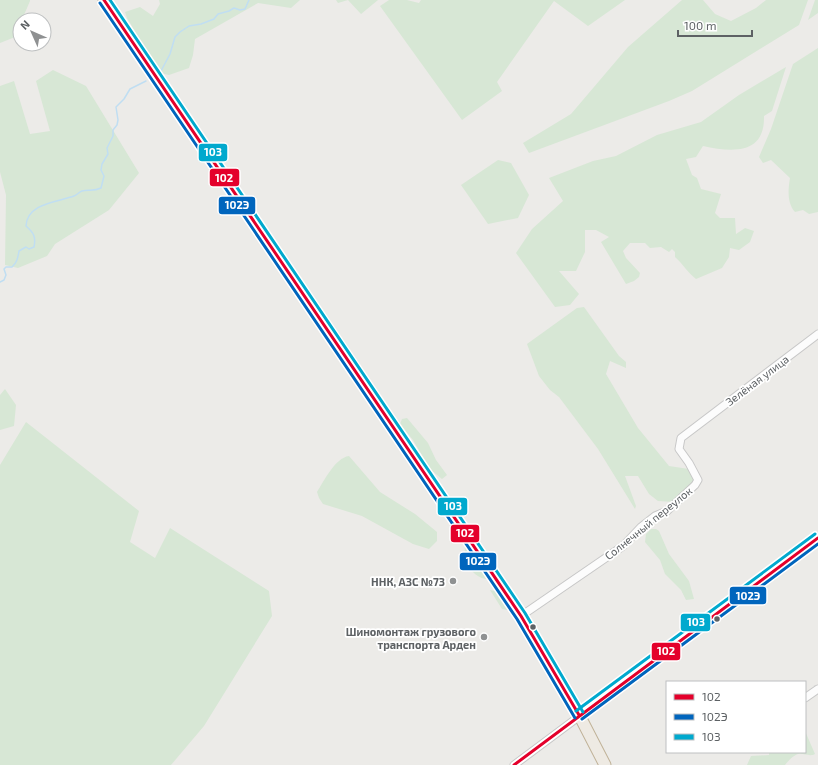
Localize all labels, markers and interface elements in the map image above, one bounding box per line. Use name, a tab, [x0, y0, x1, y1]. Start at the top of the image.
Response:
north arrow	[12, 12, 52, 52]
scale bar	[678, 12, 752, 38]
text: N	[17, 17, 32, 32]
text: 100 m	[684, 18, 716, 32]
line badge: 103	[198, 143, 228, 162]
text: 103	[204, 145, 222, 158]
line badge: 102	[209, 168, 240, 187]
text: 102	[215, 171, 233, 184]
line badge: 102Э	[218, 196, 256, 215]
text: 102Э	[225, 198, 249, 211]
street label: Зелёная улица	[723, 352, 792, 409]
street label: Солнечный переулок	[602, 484, 695, 563]
line badge: 103	[437, 497, 468, 516]
text: 103	[444, 499, 462, 512]
line badge: 102	[450, 524, 480, 543]
text: 102	[456, 526, 474, 539]
line badge: 102Э	[459, 552, 497, 571]
text: 102Э	[466, 554, 490, 567]
place label: ННК, АЗС №73	[371, 575, 445, 588]
marker: ННК, АЗС №73	[448, 576, 458, 586]
line badge: 102Э	[729, 586, 767, 605]
text: 102Э	[736, 589, 760, 602]
line badge: 103	[680, 613, 711, 632]
unlabelled marker	[712, 614, 722, 624]
text: 103	[687, 615, 705, 628]
unlabelled marker	[528, 622, 538, 632]
place label: Шиномонтаж грузового транспорта Арден	[346, 625, 476, 651]
marker: Шиномонтаж грузового транспорта Арден	[479, 632, 489, 642]
line badge: 102	[651, 642, 681, 661]
text: 102	[657, 644, 675, 657]
legend	[666, 681, 806, 753]
text: 102	[702, 689, 721, 703]
text: 102Э	[702, 709, 728, 723]
text: 103	[702, 729, 721, 743]

